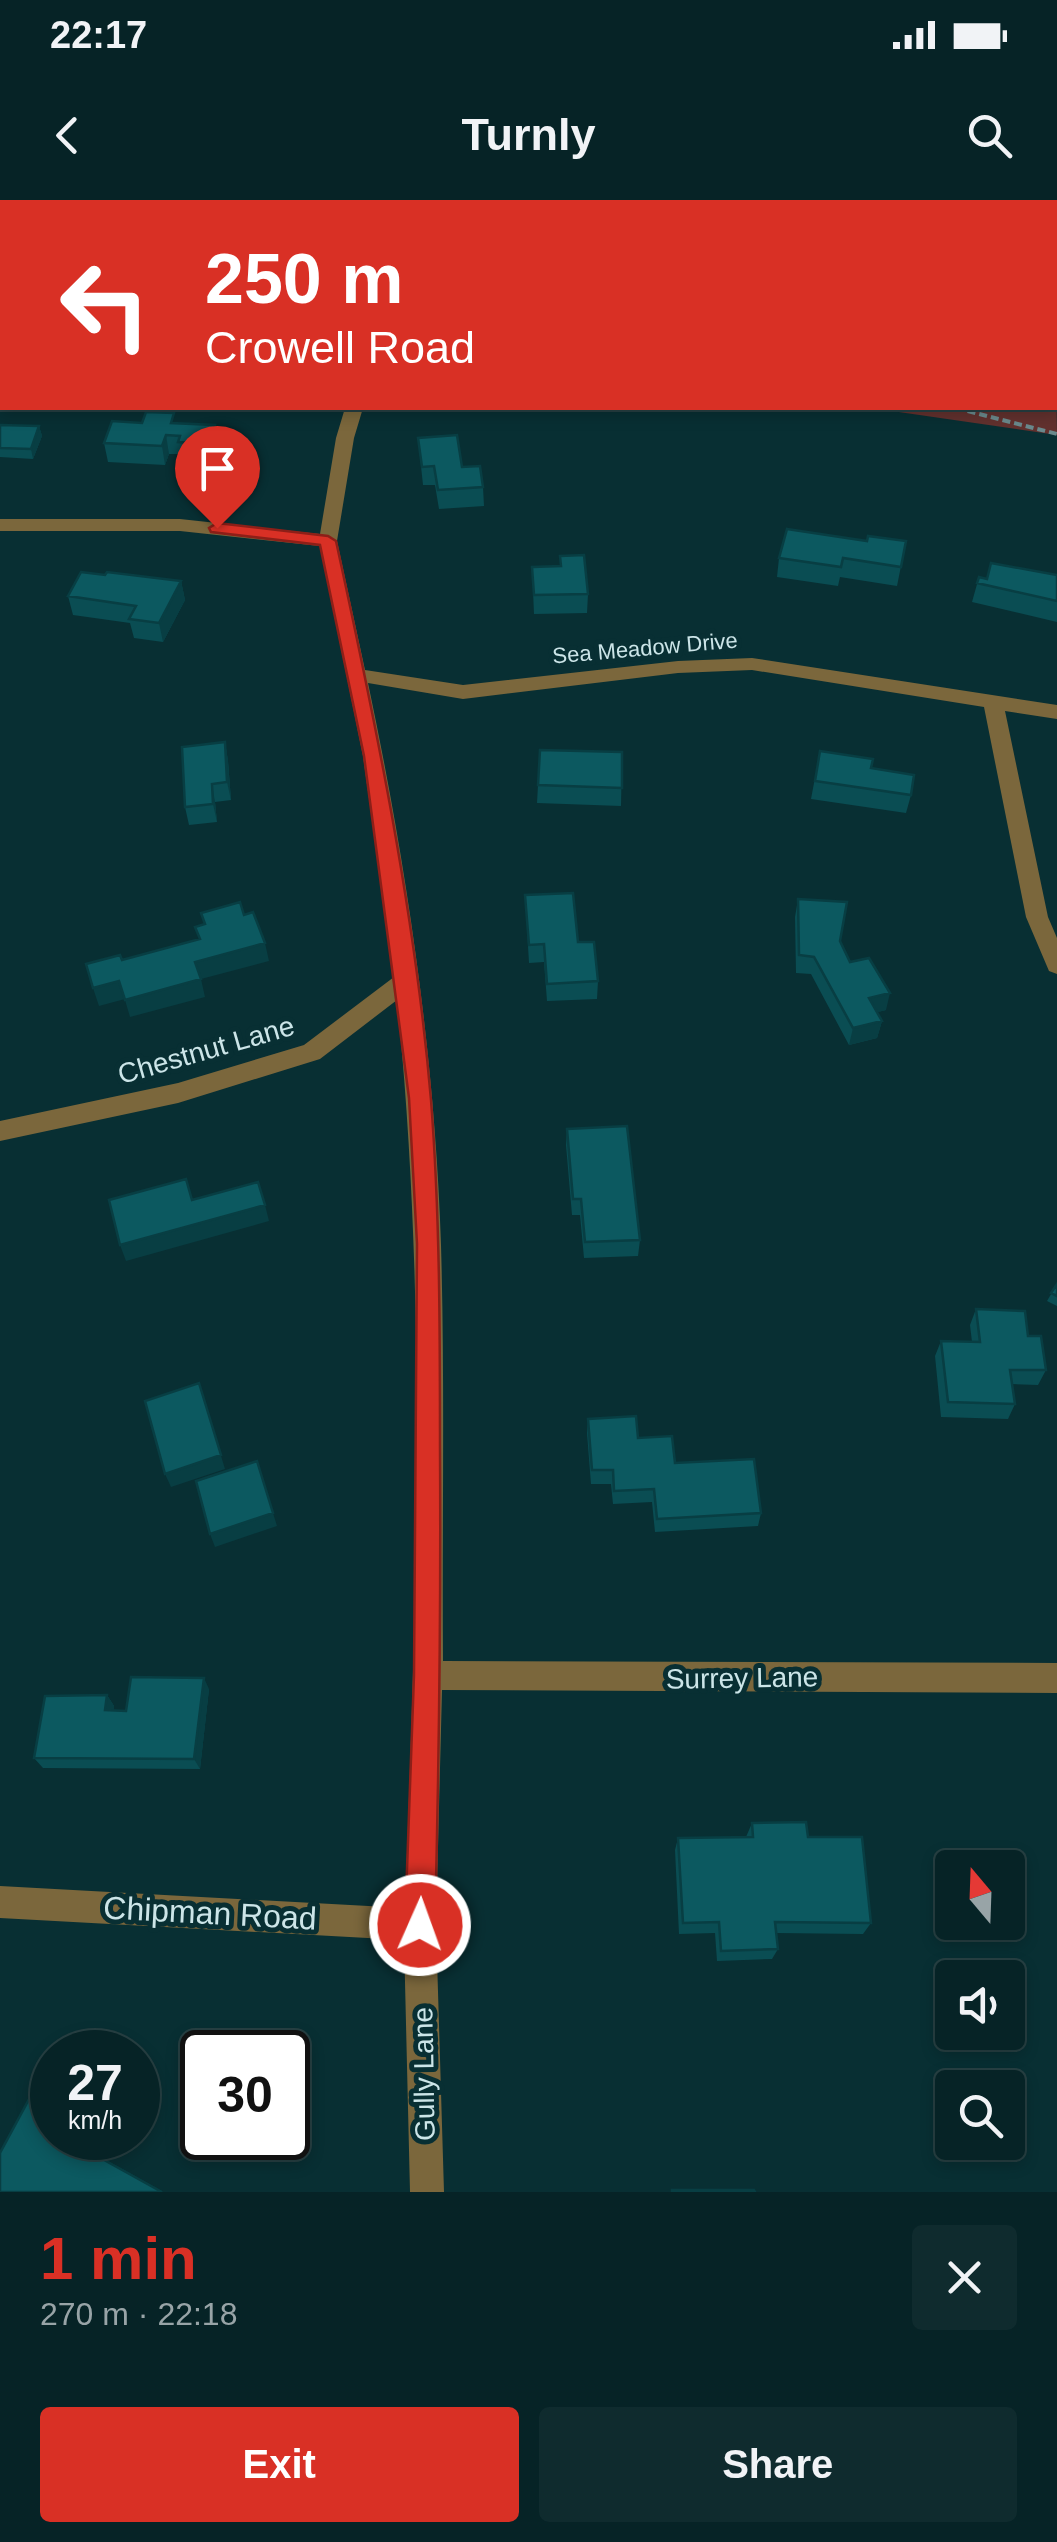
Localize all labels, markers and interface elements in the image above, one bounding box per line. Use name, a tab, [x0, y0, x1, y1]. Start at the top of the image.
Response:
text: 22:17	[50, 14, 147, 56]
icon: back	[40, 108, 95, 163]
icon: search	[962, 108, 1017, 163]
text: Turnly	[461, 109, 596, 160]
icon: left	[40, 240, 170, 370]
text: 250 m	[205, 240, 403, 318]
text: Crowell Road	[205, 322, 475, 373]
pin	[175, 426, 260, 529]
icon: arrive	[190, 441, 245, 496]
street label: Sea Meadow Drive	[551, 627, 739, 669]
street label: Chestnut Lane	[114, 1010, 298, 1090]
street label: Surrey Lane	[665, 1661, 819, 1695]
north arrow	[935, 1850, 1025, 1940]
map controls	[935, 1850, 1025, 2160]
position arrow	[368, 1873, 472, 1977]
street label: Chipman Road	[102, 1889, 318, 1937]
button: sound	[935, 1960, 1025, 2050]
street label: Gully Lane	[407, 2007, 441, 2141]
speed limit sign: 30	[180, 2030, 310, 2160]
text: 27	[67, 2055, 123, 2111]
button: search	[935, 2070, 1025, 2160]
text: km/h	[68, 2106, 122, 2134]
text: 1 min	[40, 2225, 197, 2292]
button: close	[912, 2225, 1017, 2330]
text: 270 m · 22:18	[40, 2296, 237, 2332]
button: Exit	[40, 2407, 519, 2522]
button: Share	[539, 2407, 1017, 2522]

